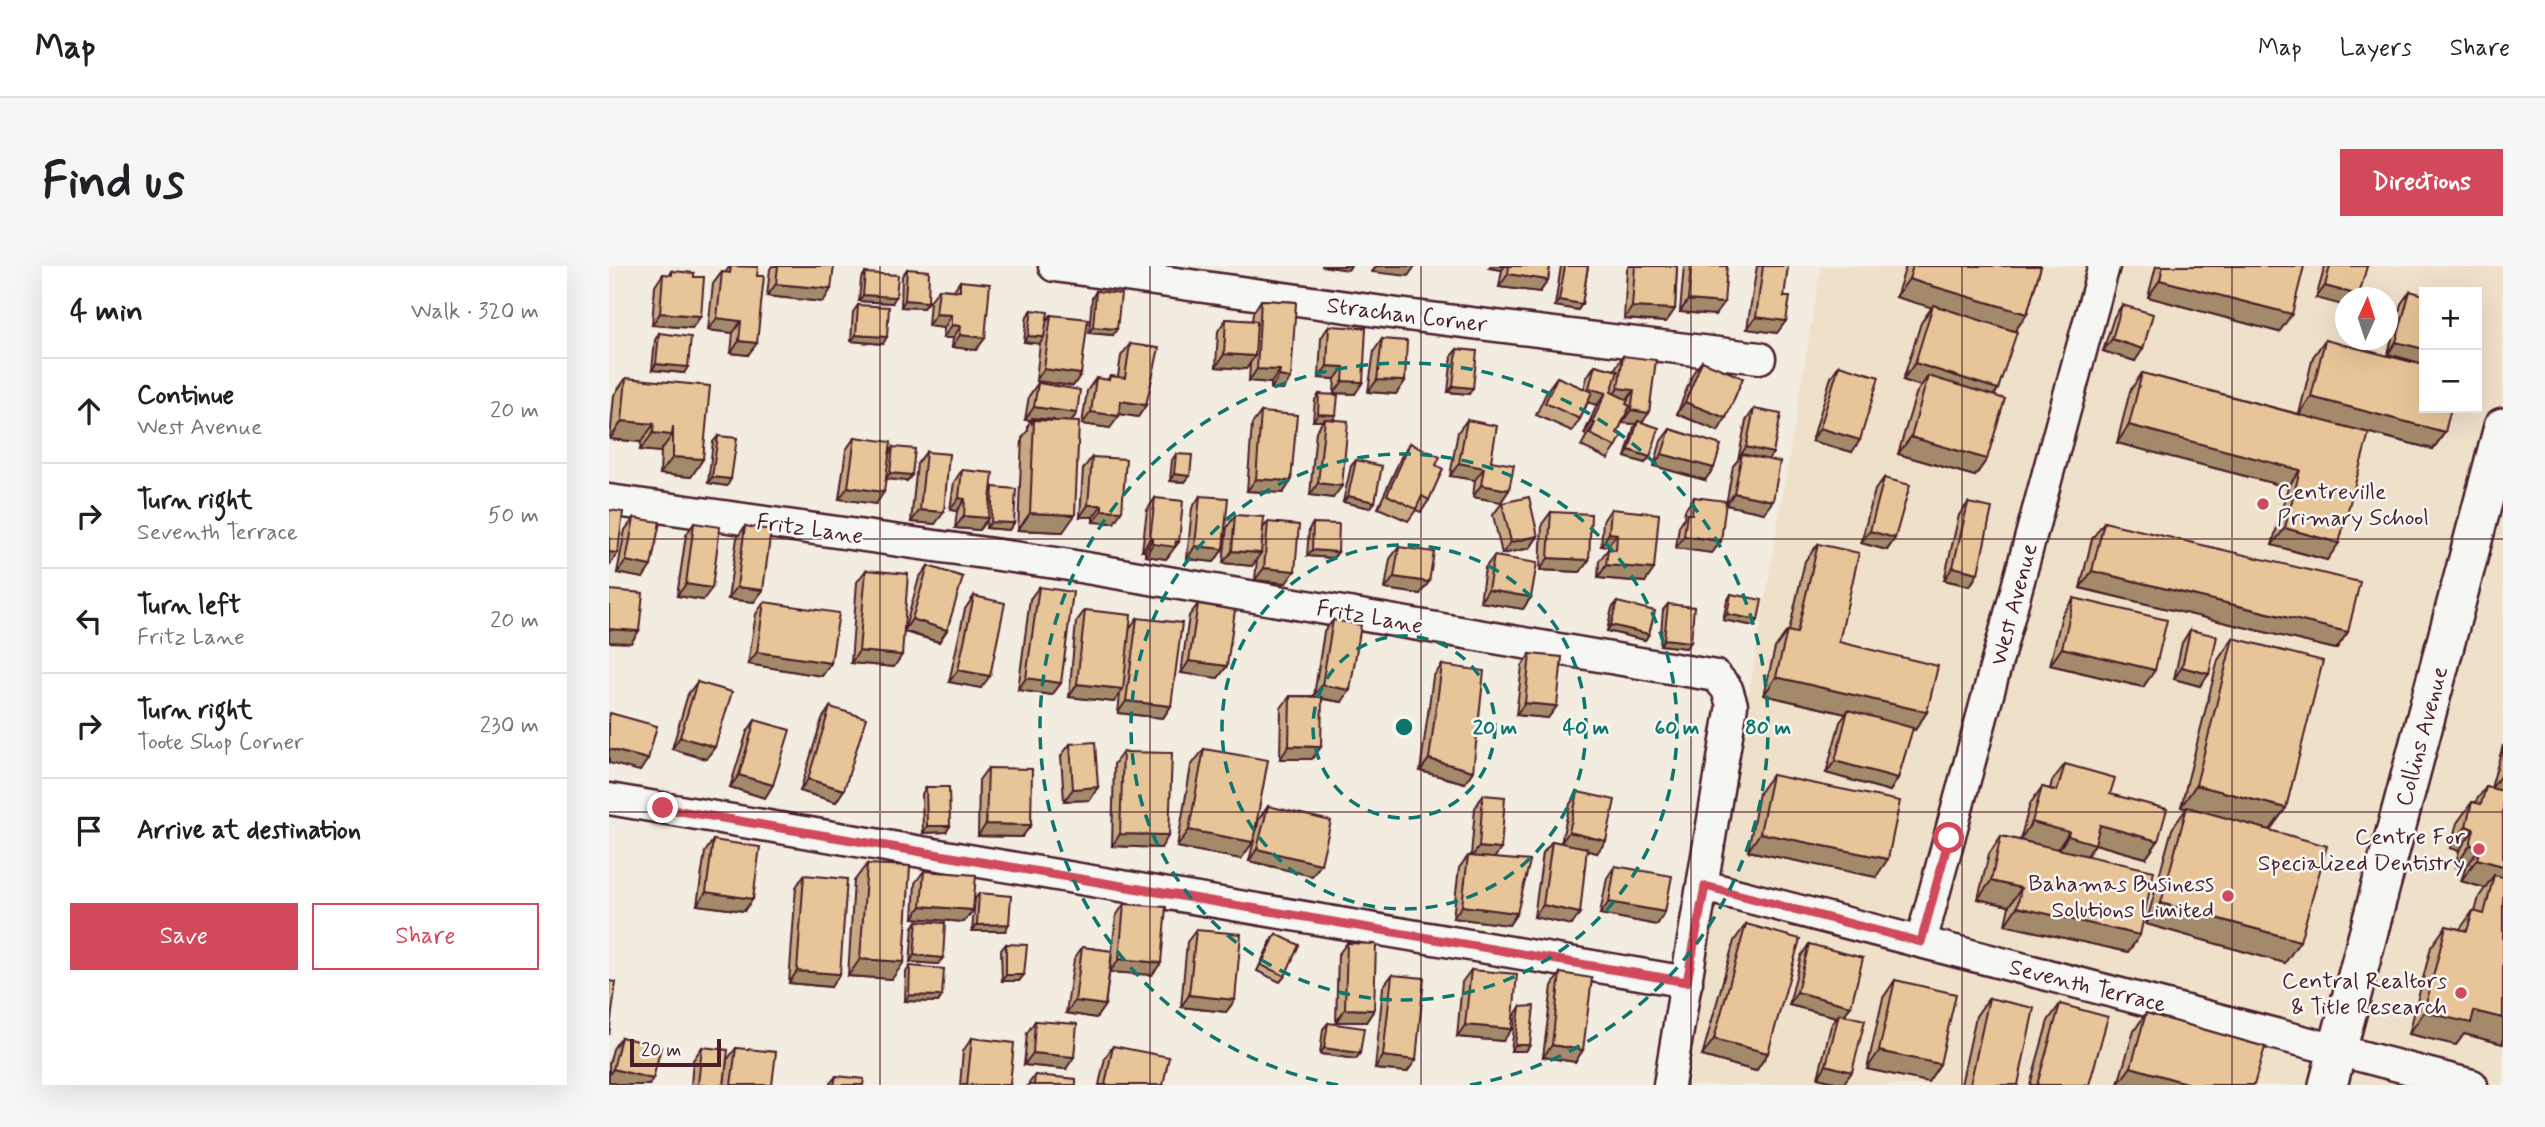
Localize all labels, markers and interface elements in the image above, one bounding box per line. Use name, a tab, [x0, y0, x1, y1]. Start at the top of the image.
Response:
text: Map	[35, 26, 95, 70]
text: Map	[2258, 33, 2302, 64]
text: Layers	[2340, 33, 2412, 64]
text: Share	[2450, 33, 2510, 64]
button: Directions	[2340, 149, 2503, 216]
text: Find us	[42, 150, 185, 215]
north arrow	[2335, 287, 2398, 350]
map controls	[2419, 287, 2482, 413]
button: +	[2419, 287, 2482, 350]
street label: Strachan Corner	[1325, 291, 1489, 341]
text: 4 min	[70, 292, 143, 331]
text: Walk · 320 m	[411, 297, 539, 327]
button: −	[2419, 350, 2482, 413]
text: Continue	[137, 379, 234, 413]
icon: ahead	[70, 392, 108, 430]
text: 20 m	[490, 396, 539, 426]
text: West Avenue	[137, 413, 262, 443]
place label: Centreville Primary School	[2277, 478, 2429, 534]
text: Turn right	[137, 484, 253, 518]
marker: Centreville Primary School	[2255, 496, 2271, 512]
icon: right	[70, 497, 108, 535]
text: 50 m	[488, 501, 539, 531]
street label: Fritz Lane	[754, 508, 865, 552]
text: Seventh Terrace	[137, 518, 298, 548]
street label: West Avenue	[1984, 540, 2046, 669]
text: Turn left	[137, 589, 241, 623]
street label: Fritz Lane	[1314, 594, 1425, 642]
icon: left	[70, 602, 108, 640]
text: 20 m	[490, 606, 539, 636]
text: Fritz Lane	[137, 623, 245, 653]
street label: Collins Avenue	[2390, 663, 2456, 810]
text: Turn right	[137, 694, 253, 728]
icon: right	[70, 707, 108, 745]
text: 230 m	[480, 711, 539, 741]
text: 20 m	[1473, 714, 1518, 742]
text: 40 m	[1563, 714, 1610, 742]
text: 60 m	[1654, 714, 1700, 742]
text: 80 m	[1745, 714, 1791, 742]
centre of rings	[1392, 715, 1416, 739]
text: Toote Shop Corner	[137, 728, 304, 758]
route end	[647, 792, 678, 823]
icon: arrive	[70, 812, 108, 850]
text: Arrive at destination	[137, 814, 361, 848]
route start	[1933, 822, 1964, 853]
place label: Centre For Specialized Dentistry	[2258, 823, 2465, 879]
marker: Centre For Specialized Dentistry	[2471, 841, 2487, 857]
place label: Bahamas Business Solutions Limited	[2028, 870, 2214, 926]
marker: Bahamas Business Solutions Limited	[2220, 888, 2236, 904]
button: Save	[70, 903, 298, 970]
button: Share	[312, 903, 539, 970]
street label: Seventh Terrace	[2006, 953, 2169, 1021]
place label: Central Realtors & Title Research	[2282, 967, 2447, 1023]
marker: Central Realtors & Title Research	[2453, 985, 2469, 1001]
scale bar	[630, 1036, 721, 1068]
text: 20 m	[641, 1038, 681, 1063]

